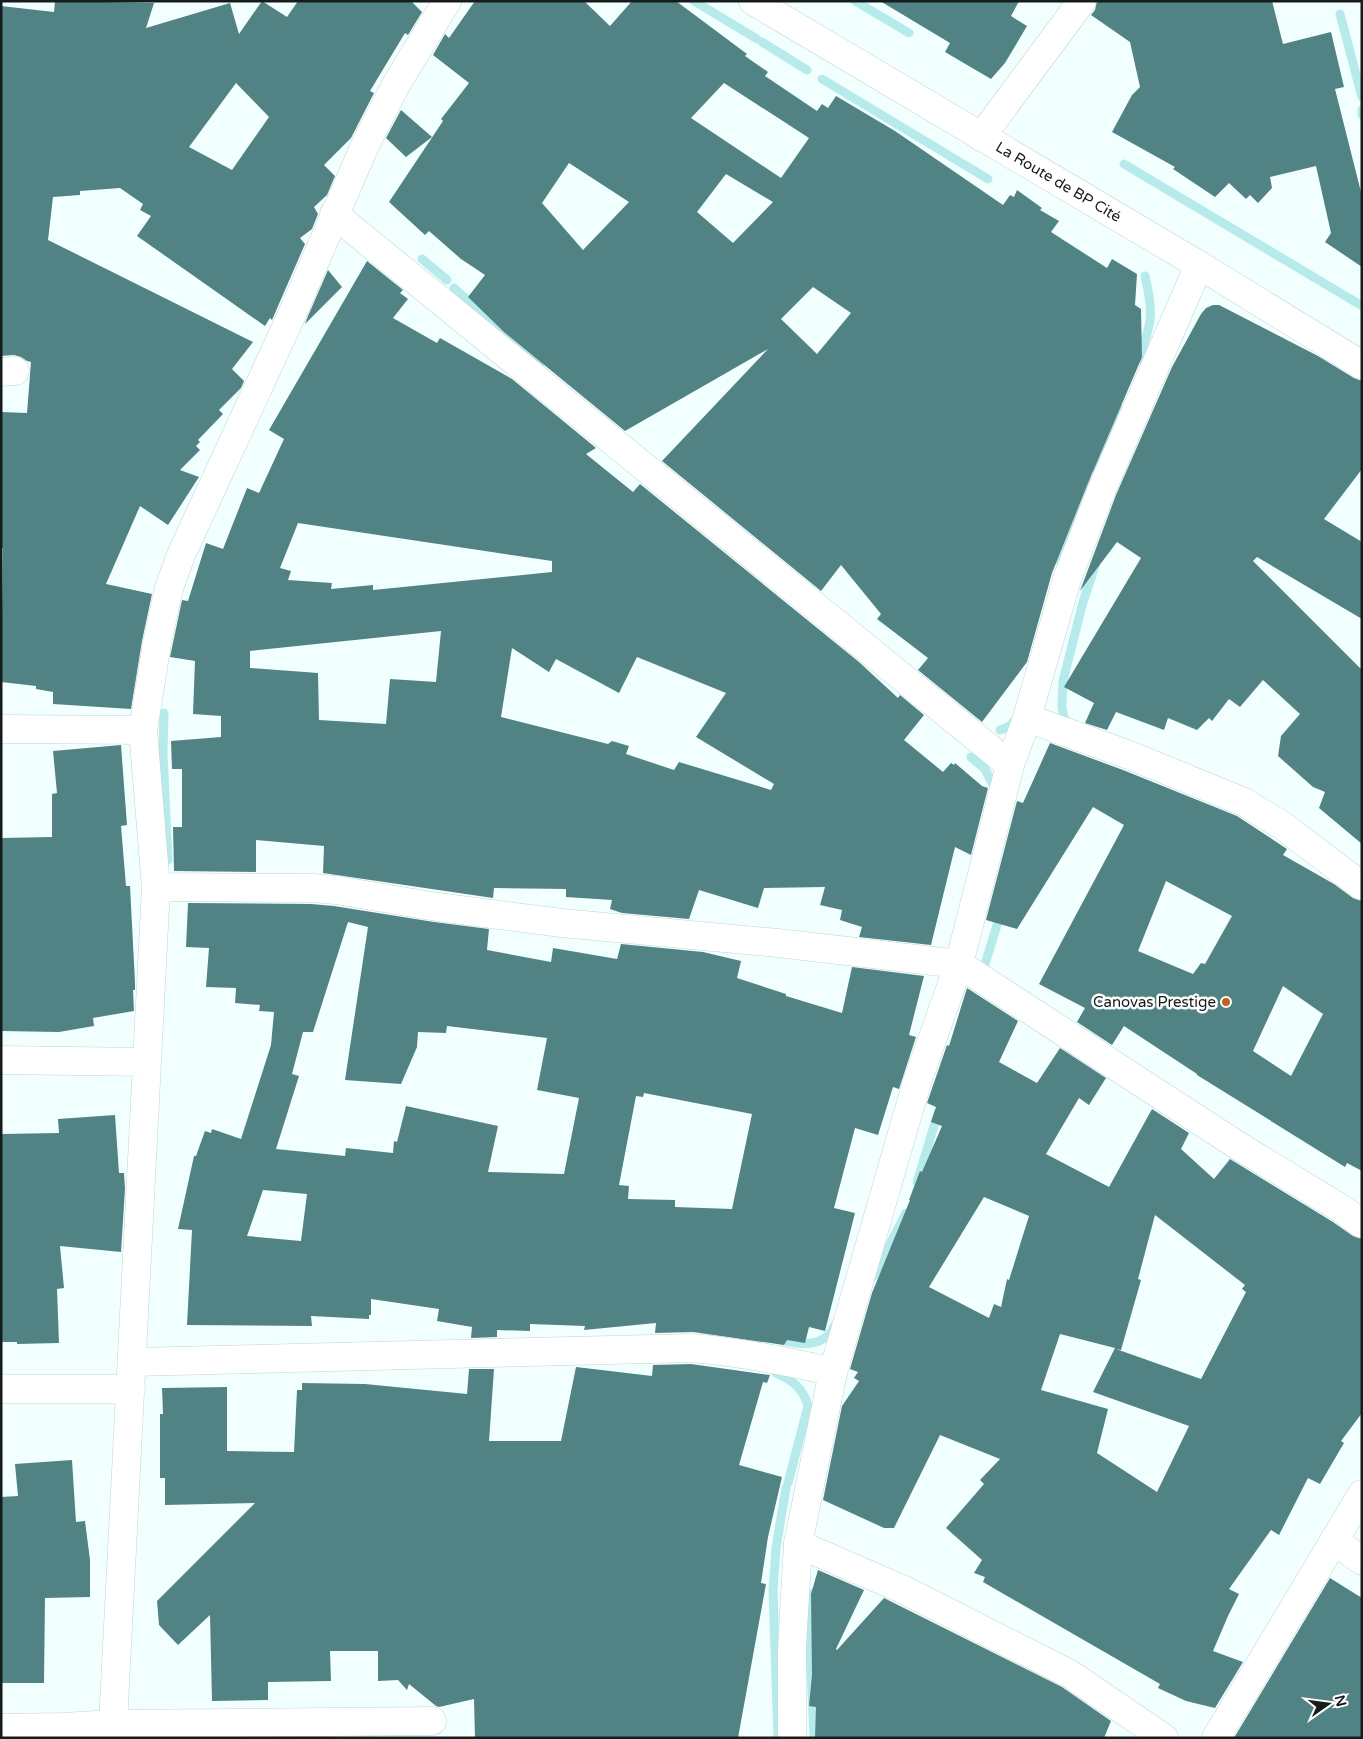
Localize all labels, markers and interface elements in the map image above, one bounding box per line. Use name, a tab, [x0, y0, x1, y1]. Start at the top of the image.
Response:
street label: La Route de BP Cité	[993, 138, 1124, 226]
place label: Canovas Prestige	[1093, 993, 1216, 1011]
marker: Canovas Prestige	[1220, 996, 1232, 1008]
north arrow	[1303, 1679, 1353, 1729]
text: N	[1331, 1693, 1350, 1708]

